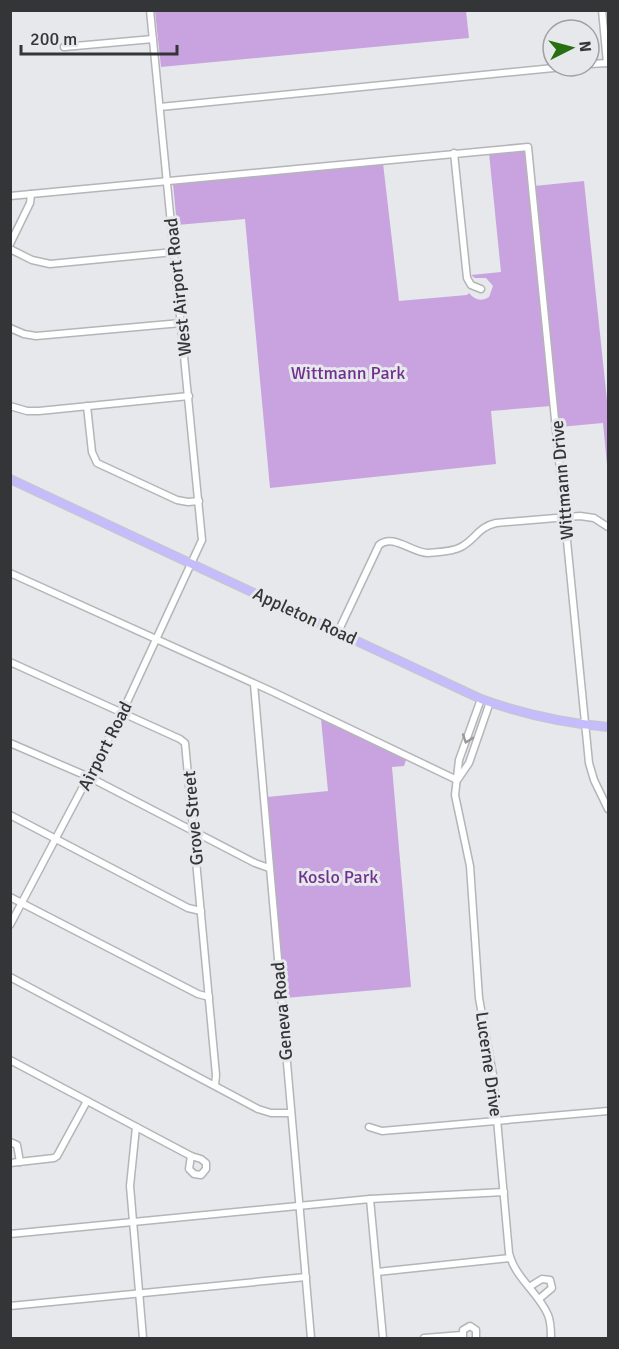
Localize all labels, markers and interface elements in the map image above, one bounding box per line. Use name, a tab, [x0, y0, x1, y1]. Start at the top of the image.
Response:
scale bar	[21, 18, 177, 56]
north arrow	[541, 18, 601, 78]
text: 200 m	[30, 28, 77, 50]
text: N	[574, 40, 595, 53]
street label: West Airport Road	[160, 217, 196, 357]
park label: Wittmann Park	[291, 362, 405, 384]
street label: Wittmann Drive	[546, 419, 578, 541]
street label: Appleton Road	[250, 582, 360, 650]
street label: Airport Road	[73, 698, 137, 794]
one-way arrow	[461, 733, 474, 743]
street label: Grove Street	[178, 770, 208, 866]
park label: Koslo Park	[298, 866, 378, 888]
street label: Geneva Road	[267, 961, 297, 1061]
street label: Lucerne Drive	[471, 1010, 507, 1118]

